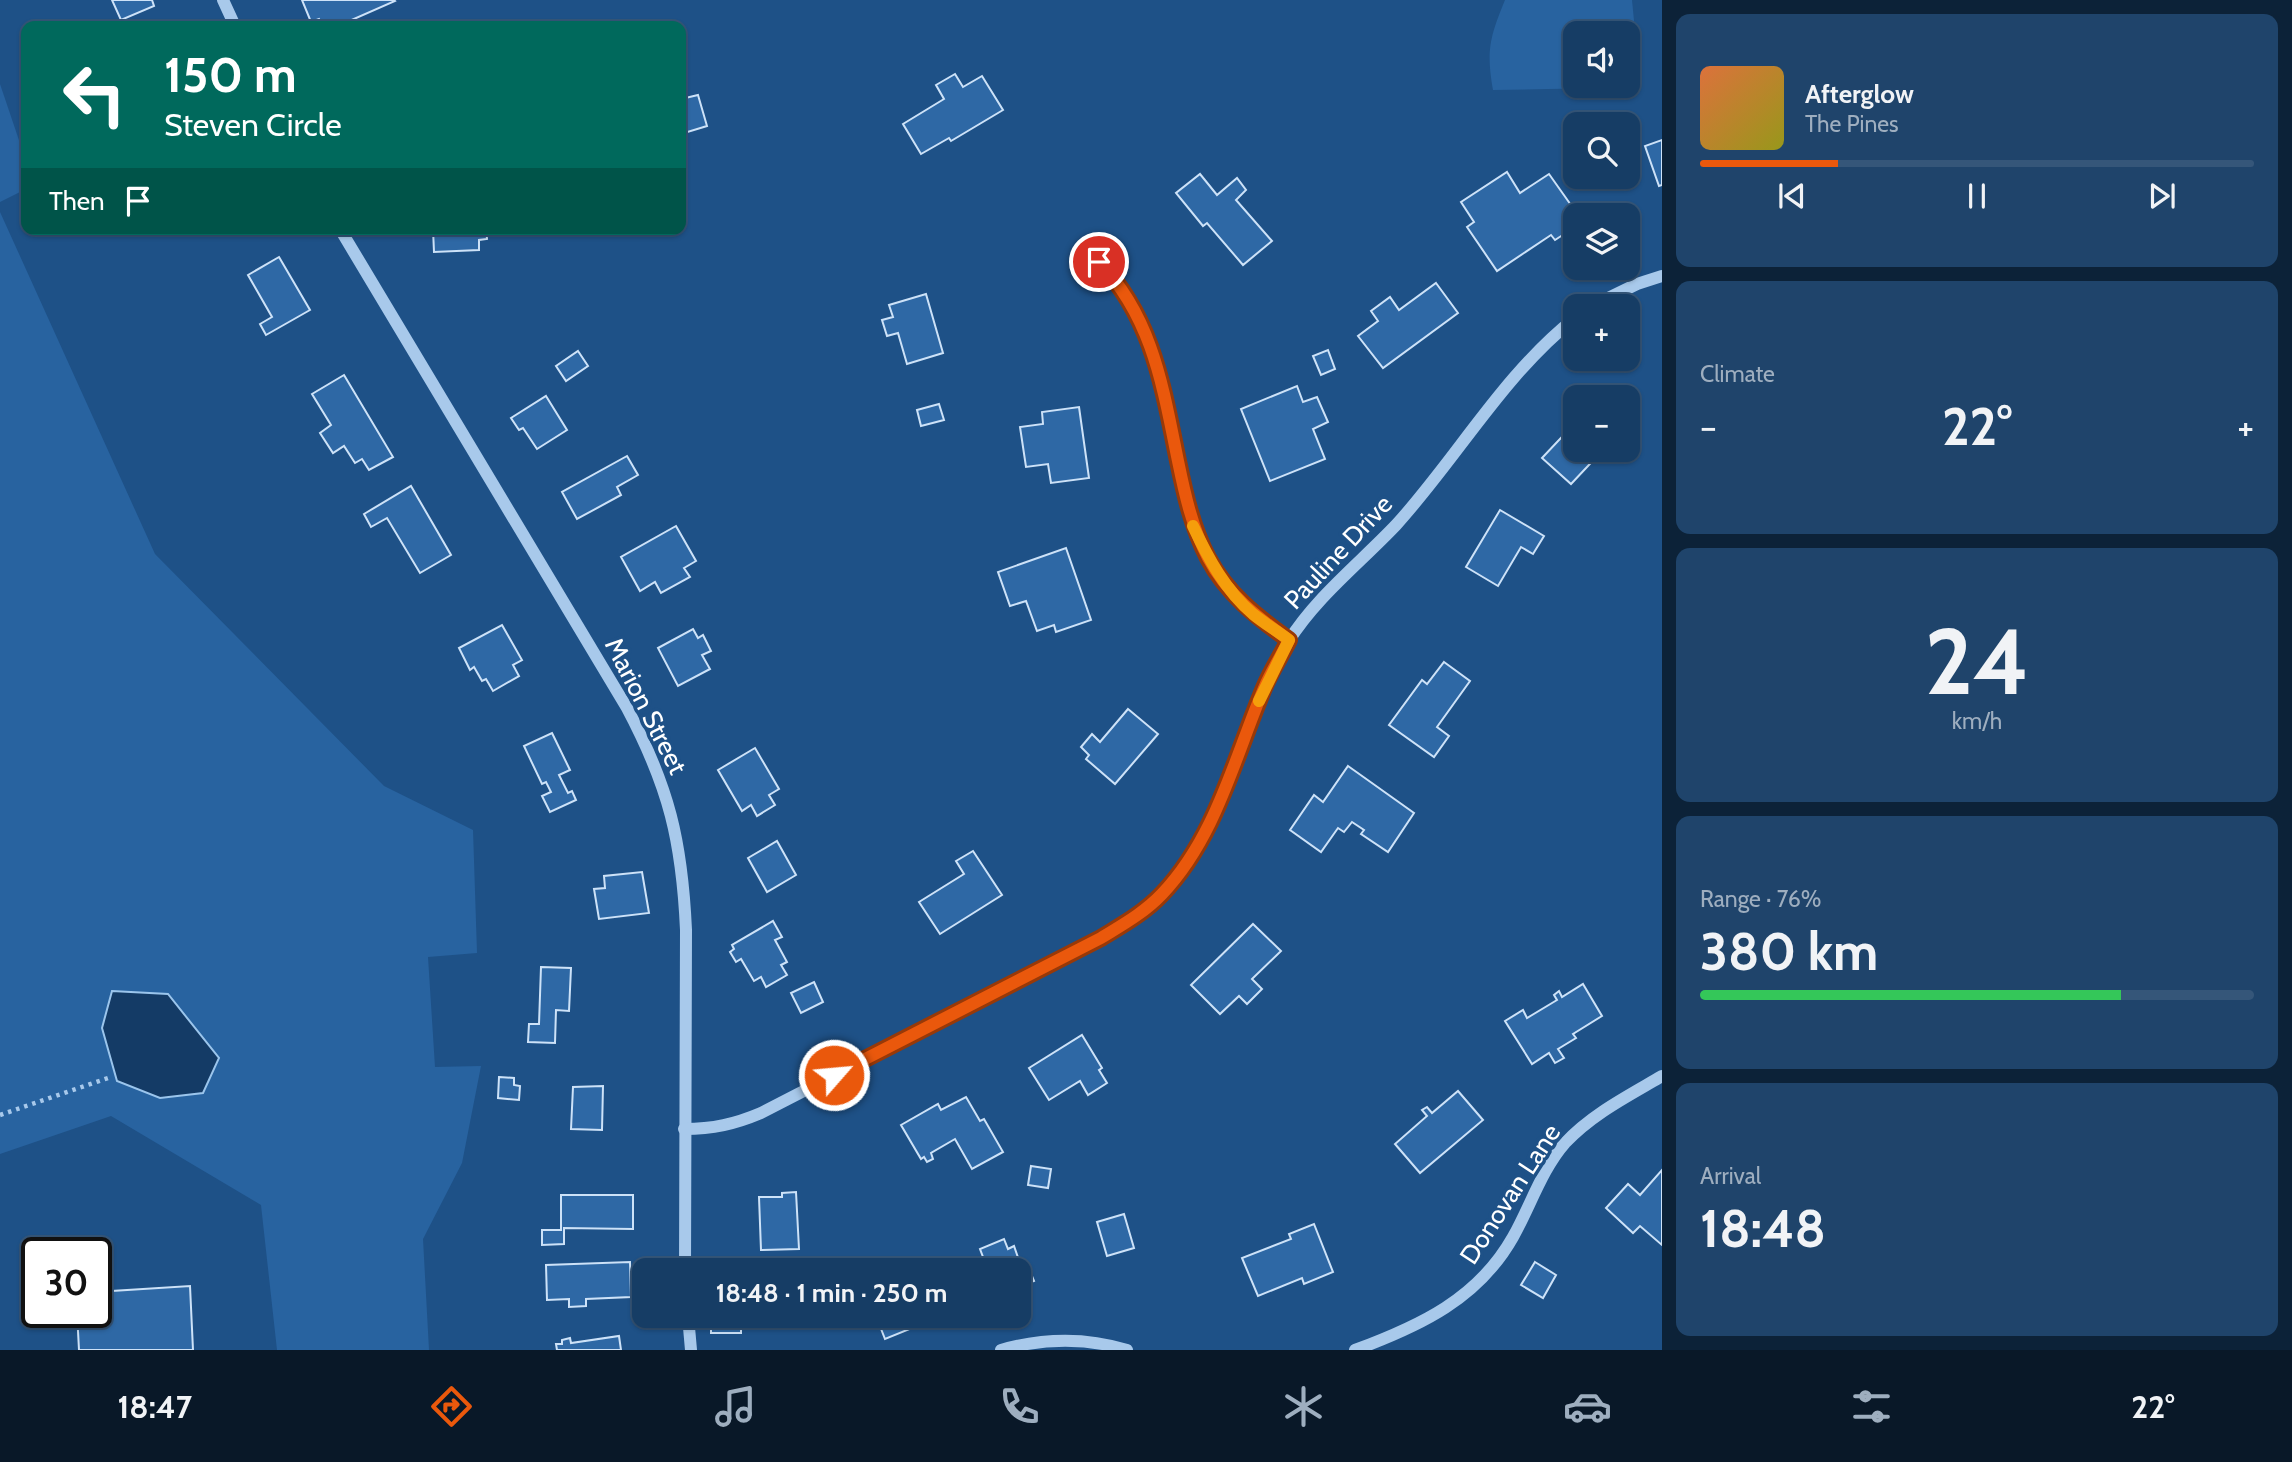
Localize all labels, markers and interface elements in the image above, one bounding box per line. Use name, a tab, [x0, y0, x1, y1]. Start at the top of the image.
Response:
map controls	[1563, 21, 1640, 462]
button: sound	[1563, 21, 1640, 98]
text: 150 m	[164, 45, 297, 104]
icon: left	[49, 49, 140, 140]
text: Afterglow	[1805, 78, 1914, 110]
text: Steven Circle	[164, 105, 342, 144]
text: The Pines	[1805, 110, 1899, 138]
button: search	[1563, 112, 1640, 189]
icon: previous	[1773, 177, 1811, 215]
icon: pause	[1958, 177, 1996, 215]
icon: next	[2143, 177, 2181, 215]
icon: arrive	[119, 182, 157, 220]
text: Then	[49, 185, 105, 217]
button: layers	[1563, 203, 1640, 280]
pin	[1069, 232, 1129, 292]
icon: arrive	[1080, 243, 1118, 281]
button: +	[1563, 294, 1640, 371]
text: Climate	[1700, 360, 1775, 388]
button: −	[1563, 385, 1640, 462]
text: 22°	[1942, 395, 2012, 458]
text: −	[1700, 403, 1717, 450]
text: +	[2237, 403, 2254, 450]
street label: Pauline Drive	[1277, 488, 1399, 616]
text: 24	[1925, 606, 2029, 717]
street label: Marion Street	[598, 633, 694, 780]
text: km/h	[1952, 707, 2002, 735]
text: Range · 76%	[1700, 885, 1821, 913]
text: 380 km	[1700, 920, 1878, 983]
position arrow	[797, 1038, 871, 1112]
street label: Donovan Lane	[1453, 1118, 1567, 1270]
text: Arrival	[1700, 1162, 1761, 1190]
text: 18:48	[1700, 1197, 1826, 1260]
speed limit sign: 30	[21, 1237, 112, 1328]
text: 18:48 · 1 min · 250 m	[716, 1277, 947, 1309]
icon: directions	[427, 1382, 476, 1431]
icon: music	[711, 1382, 760, 1431]
icon: phone	[995, 1382, 1044, 1431]
icon: climate	[1279, 1382, 1328, 1431]
icon: car	[1563, 1382, 1612, 1431]
icon: filters	[1847, 1382, 1896, 1431]
text: 18:47	[118, 1387, 192, 1426]
text: 22°	[2131, 1387, 2174, 1426]

